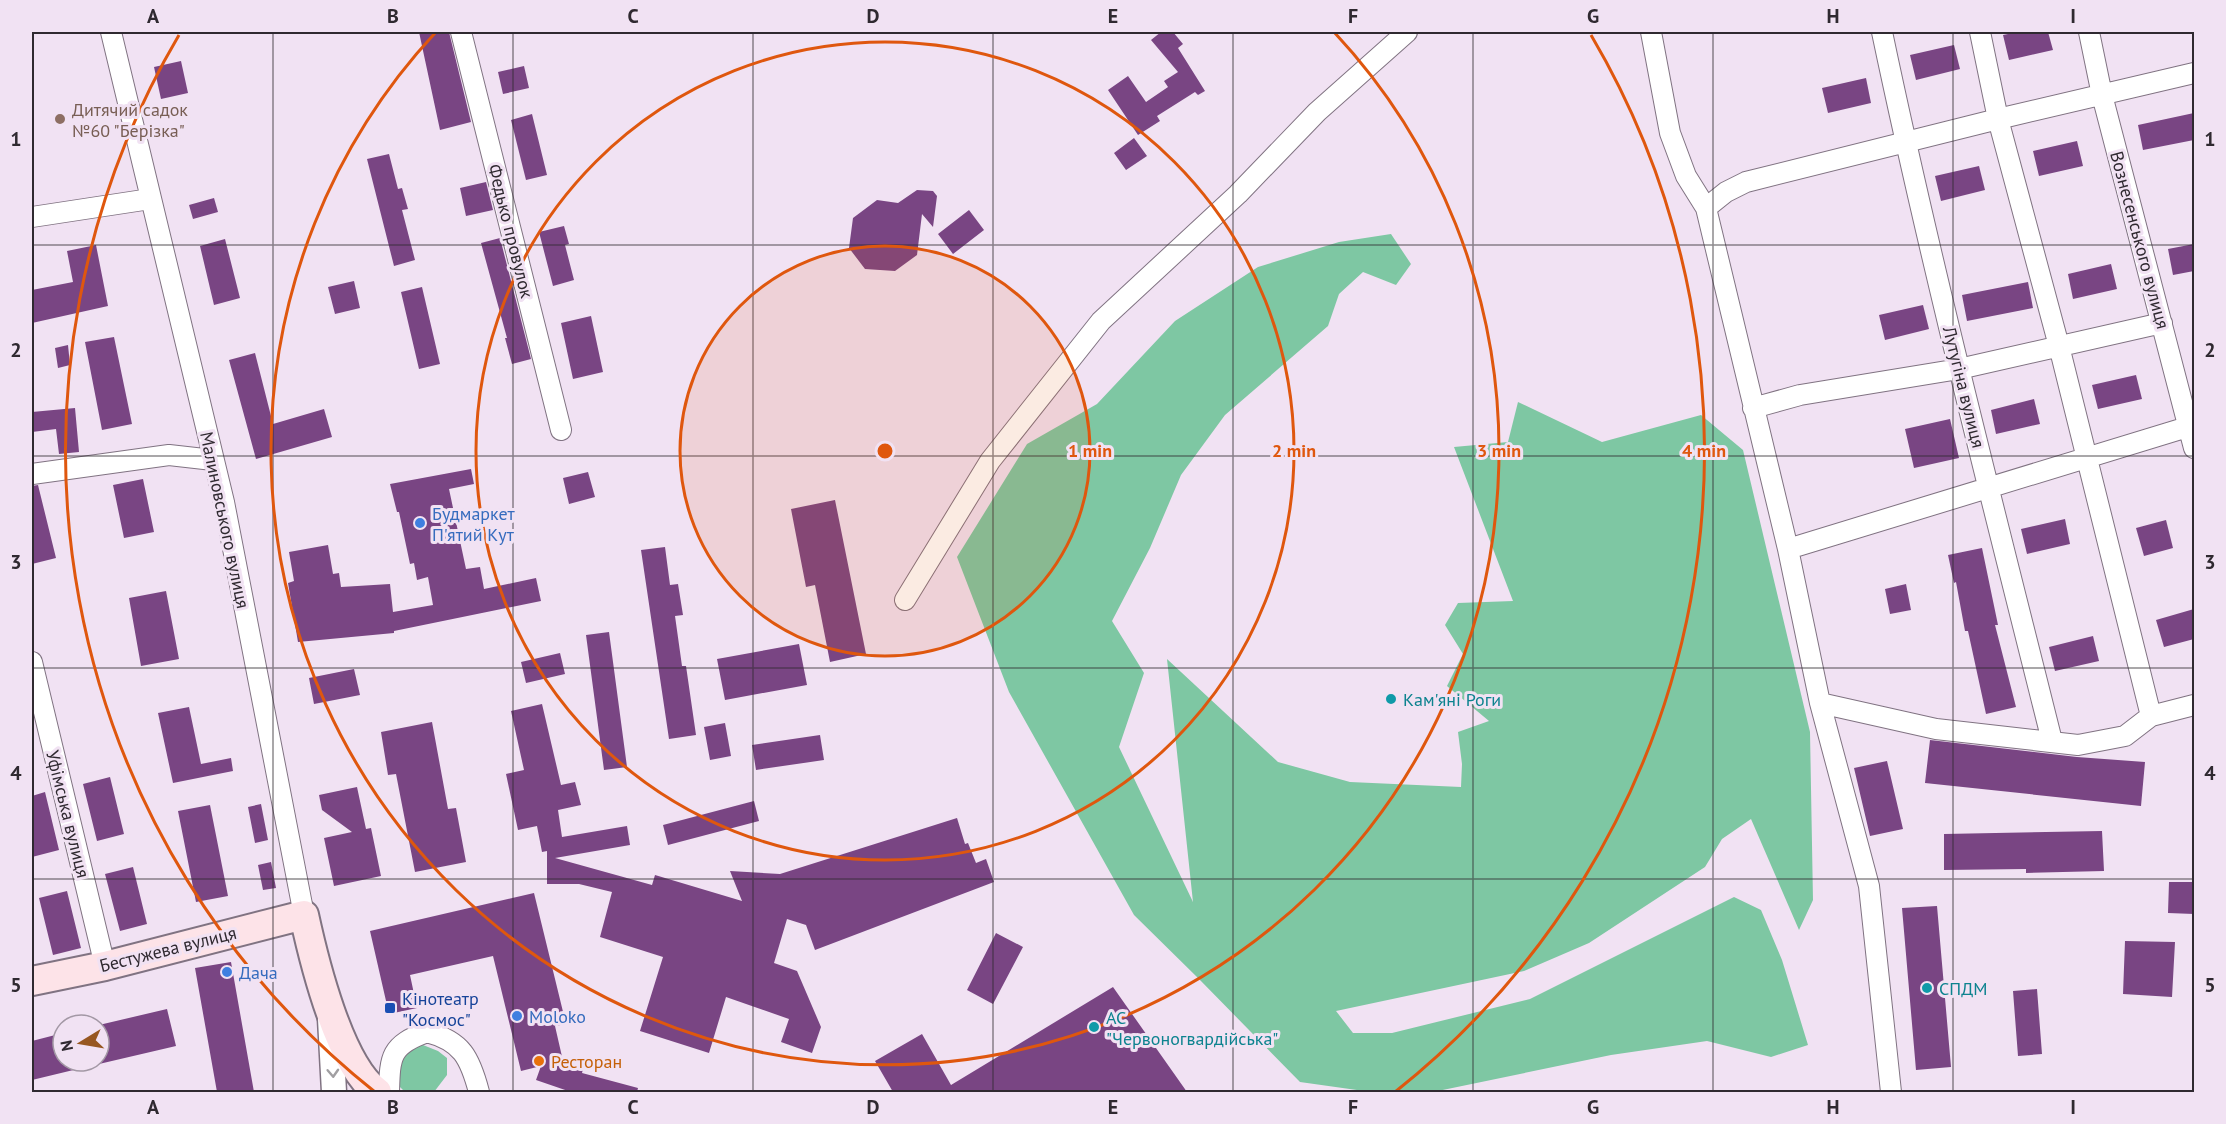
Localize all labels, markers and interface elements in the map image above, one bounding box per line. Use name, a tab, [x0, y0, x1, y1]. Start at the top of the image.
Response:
text: A	[147, 3, 160, 29]
text: B	[387, 3, 399, 29]
text: C	[627, 3, 639, 29]
text: D	[867, 3, 880, 29]
text: E	[1108, 3, 1118, 29]
text: F	[1348, 3, 1358, 29]
text: G	[1587, 3, 1599, 29]
text: H	[1826, 3, 1840, 29]
text: I	[2070, 3, 2076, 29]
place label: Дитячий садок №60 "Берізка"	[72, 98, 188, 142]
marker: Дитячий садок №60 "Берізка"	[53, 112, 67, 126]
text: 1	[10, 126, 22, 152]
text: 1	[2204, 126, 2216, 152]
street label: Вознесенського вулиця	[2105, 149, 2175, 331]
street label: Федько провулок	[483, 162, 539, 301]
street label: Лутугіна вулиця	[1938, 323, 1990, 450]
text: 2	[10, 337, 22, 363]
text: 2	[2204, 337, 2216, 363]
street label: Малиновського вулиця	[195, 429, 255, 611]
text: 1 min	[1068, 439, 1112, 462]
text: 2 min	[1272, 439, 1316, 462]
text: 3 min	[1477, 439, 1521, 462]
text: 4 min	[1682, 439, 1726, 462]
centre of rings	[875, 441, 895, 461]
place label: Будмаркет П'ятий Кут	[432, 502, 516, 546]
marker: Будмаркет П'ятий Кут	[413, 516, 427, 530]
text: 3	[10, 549, 22, 575]
text: 3	[2204, 549, 2216, 575]
place label: Кам'яні Роги	[1403, 688, 1501, 711]
marker: Кам'яні Роги	[1384, 692, 1398, 706]
street label: Уфімська вулиця	[41, 748, 95, 880]
text: 4	[10, 760, 22, 786]
text: 4	[2204, 760, 2216, 786]
street label: Бестужева вулиця	[97, 921, 239, 977]
place label: Дача	[239, 961, 278, 984]
marker: Дача	[220, 965, 234, 979]
text: 5	[10, 972, 22, 998]
text: 5	[2204, 972, 2216, 998]
place label: СПДМ	[1939, 977, 1987, 1000]
marker: СПДМ	[1920, 981, 1934, 995]
place label: Кінотеатр "Космос"	[402, 987, 479, 1031]
marker: Кінотеатр "Космос"	[383, 1001, 397, 1015]
place label: Moloko	[529, 1005, 586, 1028]
place label: АС "Червоногвардійська"	[1106, 1006, 1278, 1050]
marker: Moloko	[510, 1009, 524, 1023]
north arrow	[51, 1013, 111, 1073]
marker: АС "Червоногвардійська"	[1087, 1020, 1101, 1034]
text: N	[55, 1039, 77, 1053]
place label: Ресторан	[551, 1050, 622, 1073]
marker: Ресторан	[532, 1054, 546, 1068]
one-way arrow	[326, 1068, 339, 1077]
text: A	[147, 1094, 160, 1120]
text: B	[387, 1094, 399, 1120]
text: C	[627, 1094, 639, 1120]
text: D	[867, 1094, 880, 1120]
text: E	[1108, 1094, 1118, 1120]
text: F	[1348, 1094, 1358, 1120]
text: G	[1587, 1094, 1599, 1120]
text: H	[1826, 1094, 1840, 1120]
text: I	[2070, 1094, 2076, 1120]

